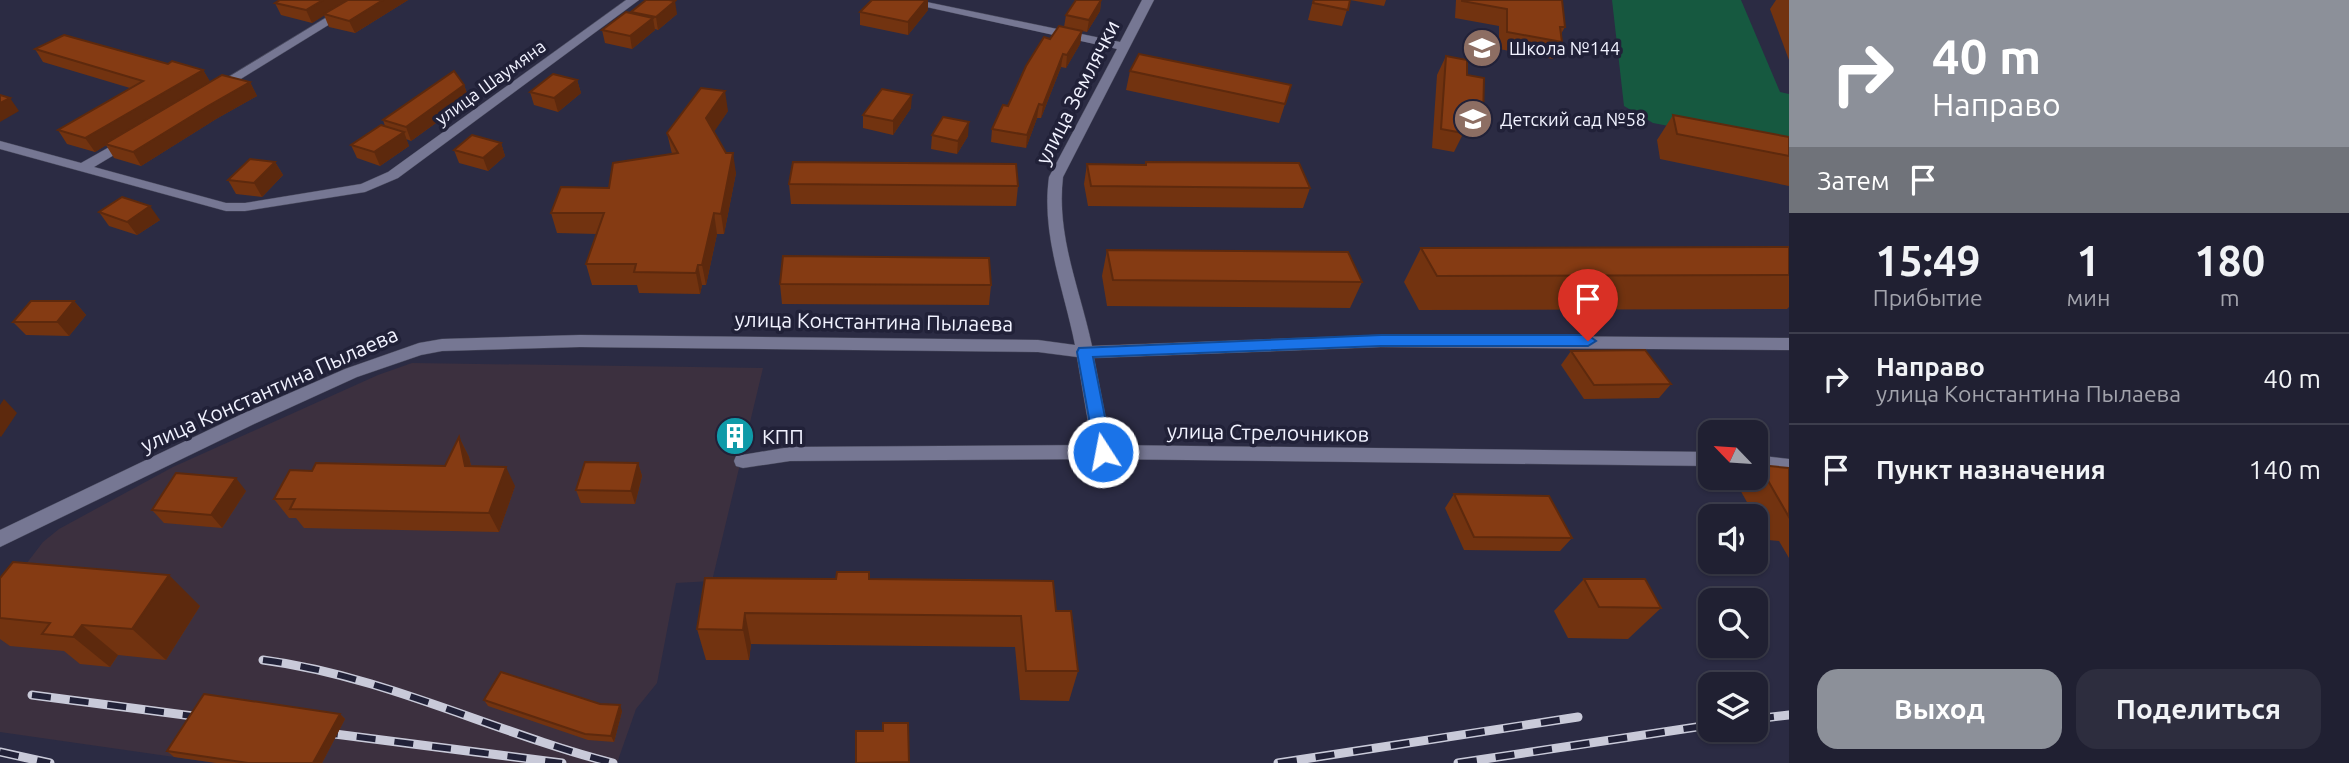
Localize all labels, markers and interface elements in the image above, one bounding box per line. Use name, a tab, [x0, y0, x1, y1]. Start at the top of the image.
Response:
street label: улица Землячки	[1030, 16, 1124, 168]
school or university icon: Школа №144	[1461, 27, 1503, 69]
icon: right	[1817, 28, 1908, 119]
text: 40 m	[1932, 28, 2041, 83]
street label: улица Шаумяна	[431, 35, 549, 129]
place label: Школа №144	[1509, 38, 1620, 58]
text: Направо	[1932, 86, 2061, 122]
school or university icon: Детский сад №58	[1452, 98, 1494, 140]
place label: Детский сад №58	[1500, 109, 1646, 129]
icon: arrive	[1904, 161, 1942, 199]
text: Затем	[1817, 166, 1890, 195]
text: 15:49	[1875, 237, 1980, 284]
text: 1	[2077, 237, 2100, 284]
text: 180	[2194, 237, 2265, 284]
pin	[1558, 269, 1618, 341]
icon: arrive	[1569, 280, 1607, 318]
text: Прибытие	[1873, 285, 1983, 310]
text: мин	[2067, 285, 2110, 310]
text: m	[2220, 285, 2240, 310]
street label: улица Константина Пылаева	[735, 307, 1013, 335]
street label: улица Константина Пылаева	[137, 321, 401, 457]
text: Направо	[1876, 352, 1985, 381]
icon: right	[1817, 360, 1855, 398]
text: 40 m	[2263, 364, 2321, 393]
text: улица Константина Пылаева	[1876, 381, 2181, 406]
building icon: КПП	[714, 415, 756, 457]
position arrow	[1066, 415, 1140, 489]
street label: улица Стрелочников	[1167, 418, 1369, 446]
north arrow	[1698, 420, 1768, 490]
map controls	[1698, 420, 1768, 742]
place label: КПП	[762, 424, 804, 448]
icon: arrive	[1817, 451, 1855, 489]
text: Пункт назначения	[1876, 455, 2106, 484]
text: 140 m	[2249, 455, 2321, 484]
button: sound	[1698, 504, 1768, 574]
button: search	[1698, 588, 1768, 658]
button: Выход	[1817, 669, 2062, 749]
button: Поделиться	[2076, 669, 2321, 749]
button: layers	[1698, 672, 1768, 742]

